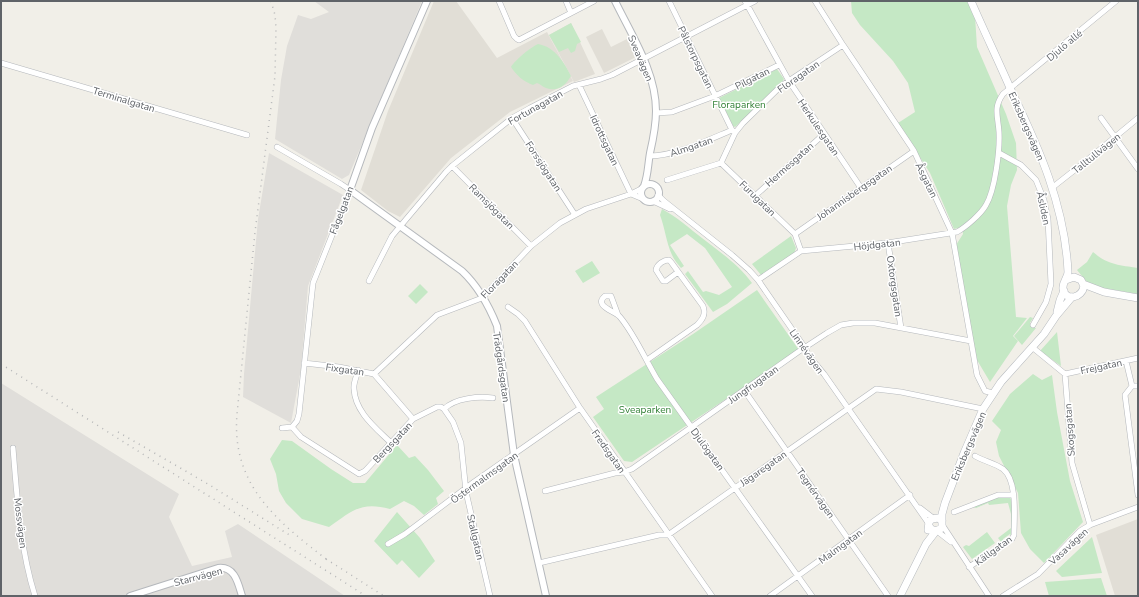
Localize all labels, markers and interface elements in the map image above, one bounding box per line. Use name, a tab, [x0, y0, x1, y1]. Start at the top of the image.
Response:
street label: Pålstorpsgatan	[674, 24, 716, 91]
street label: Djulö allé	[1044, 27, 1086, 65]
street label: Sveavägen	[624, 33, 656, 84]
street label: Floragatan	[775, 57, 822, 96]
street label: Pilgatan	[733, 64, 772, 94]
street label: Terminalgatan	[91, 84, 157, 116]
street label: Fortunagatan	[506, 87, 565, 129]
street label: Eriksbergsvägen	[1005, 90, 1048, 163]
street label: Herkulesgatan	[794, 96, 842, 159]
park label: Floraparken	[712, 98, 766, 112]
street label: Idrottsgatan	[586, 113, 622, 168]
street label: Talltullvägen	[1069, 130, 1124, 178]
street label: Almgatan	[668, 133, 715, 161]
street label: Forssjögatan	[522, 139, 565, 194]
street label: Hermesgatan	[762, 139, 817, 190]
street label: Åsgatan	[912, 160, 941, 200]
street label: Johannisbergsgatan	[813, 161, 895, 225]
street label: Furugatan	[736, 178, 779, 220]
street label: Ramsjögatan	[466, 181, 517, 232]
street label: Fågelgatan	[326, 184, 357, 236]
street label: Åsliden	[1033, 190, 1053, 226]
street label: Höjdgatan	[853, 236, 901, 254]
street label: Oxtorgsgatan	[883, 255, 905, 318]
street label: Floragatan	[478, 257, 522, 302]
street label: Linnévägen	[786, 326, 827, 377]
street label: Trädgårdsgatan	[489, 331, 513, 403]
street label: Frejgatan	[1079, 356, 1123, 378]
street label: Fixgatan	[325, 360, 365, 380]
street label: Jungfrugatan	[725, 362, 782, 408]
park label: Sveaparken	[619, 403, 671, 417]
street label: Skogsgatan	[1061, 403, 1079, 457]
street label: Eriksbergsvägen	[948, 410, 990, 483]
street label: Bergsgatan	[370, 419, 416, 466]
street label: Djulögatan	[687, 425, 727, 474]
street label: Fredsgatan	[588, 427, 628, 476]
street label: Östermalmsgatan	[448, 448, 521, 507]
street label: Jägaregatan	[737, 448, 790, 491]
street label: Tegnérvägen	[793, 466, 838, 522]
street label: Mossvägen	[10, 497, 30, 549]
street label: Stallgatan	[463, 513, 487, 561]
street label: Vasavägen	[1045, 525, 1091, 569]
street label: Malmgatan	[816, 526, 865, 567]
street label: Källgatan	[972, 532, 1015, 569]
street label: Starrvägen	[172, 564, 224, 590]

